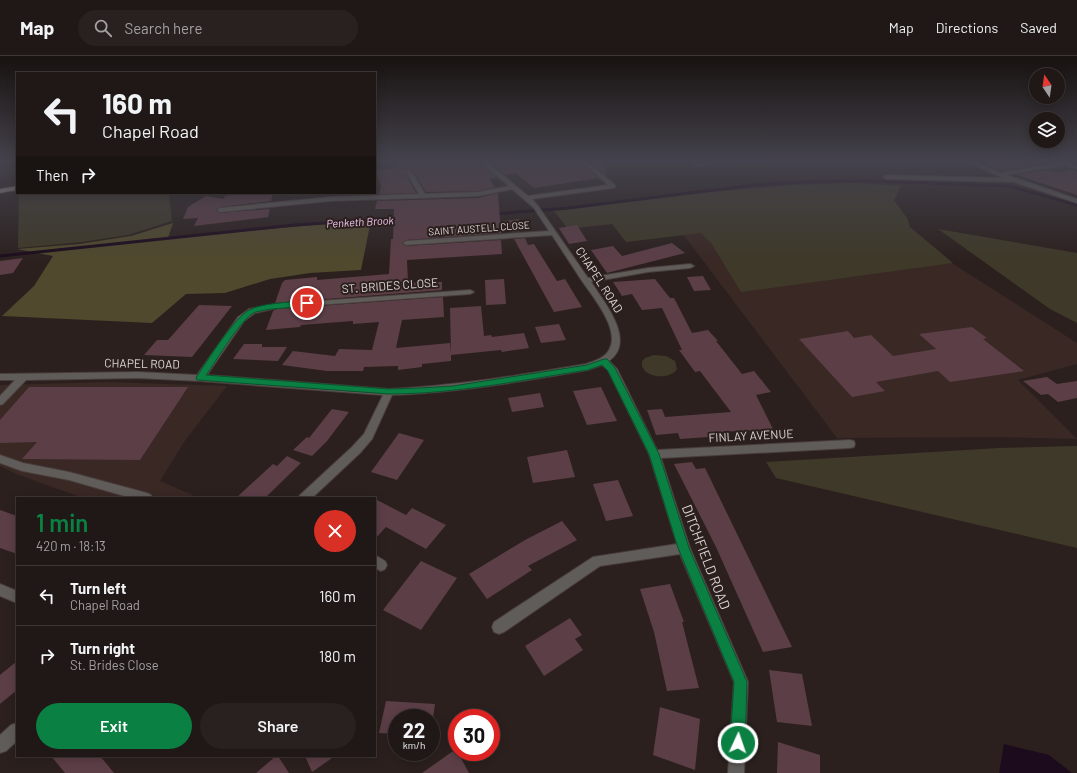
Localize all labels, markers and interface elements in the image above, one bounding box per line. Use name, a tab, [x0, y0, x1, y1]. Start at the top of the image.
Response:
search box	[78, 10, 358, 46]
text: Map	[20, 16, 54, 39]
icon: search	[92, 17, 114, 39]
text: Search here	[124, 19, 202, 37]
text: Map	[889, 19, 914, 36]
text: Directions	[936, 19, 998, 36]
text: Saved	[1020, 19, 1057, 36]
north arrow	[1029, 68, 1065, 104]
map controls	[1029, 68, 1065, 148]
text: 160 m	[102, 86, 172, 120]
icon: left	[36, 88, 88, 140]
button: layers	[1029, 112, 1065, 148]
text: Chapel Road	[102, 120, 199, 142]
icon: right	[77, 164, 99, 186]
text: Then	[36, 166, 69, 184]
water label: Penketh Brook	[326, 213, 395, 230]
street label: SAINT AUSTELL CLOSE	[428, 218, 530, 238]
street label: CHAPEL ROAD	[573, 244, 626, 315]
street label: ST. BRIDES CLOSE	[341, 275, 439, 295]
pin	[290, 286, 324, 320]
icon: arrive	[296, 292, 318, 314]
street label: CHAPEL ROAD	[104, 355, 180, 371]
street label: FINLAY AVENUE	[708, 426, 794, 444]
street label: DITCHFIELD ROAD	[679, 502, 734, 612]
text: 1 min	[36, 508, 88, 537]
button: close	[314, 510, 356, 552]
text: 420 m · 18:13	[36, 538, 106, 554]
text: Turn left	[70, 579, 126, 597]
icon: left	[36, 585, 58, 607]
text: 160 m	[319, 587, 356, 605]
text: Chapel Road	[70, 597, 140, 613]
text: Turn right	[70, 639, 135, 657]
icon: right	[36, 645, 58, 667]
text: 180 m	[319, 647, 356, 665]
text: St. Brides Close	[70, 657, 159, 673]
button: Exit	[36, 703, 192, 749]
button: Share	[200, 703, 356, 749]
speed limit sign: 30	[448, 709, 500, 761]
text: 22	[403, 718, 425, 742]
position arrow	[717, 722, 759, 764]
text: km/h	[403, 739, 425, 751]

